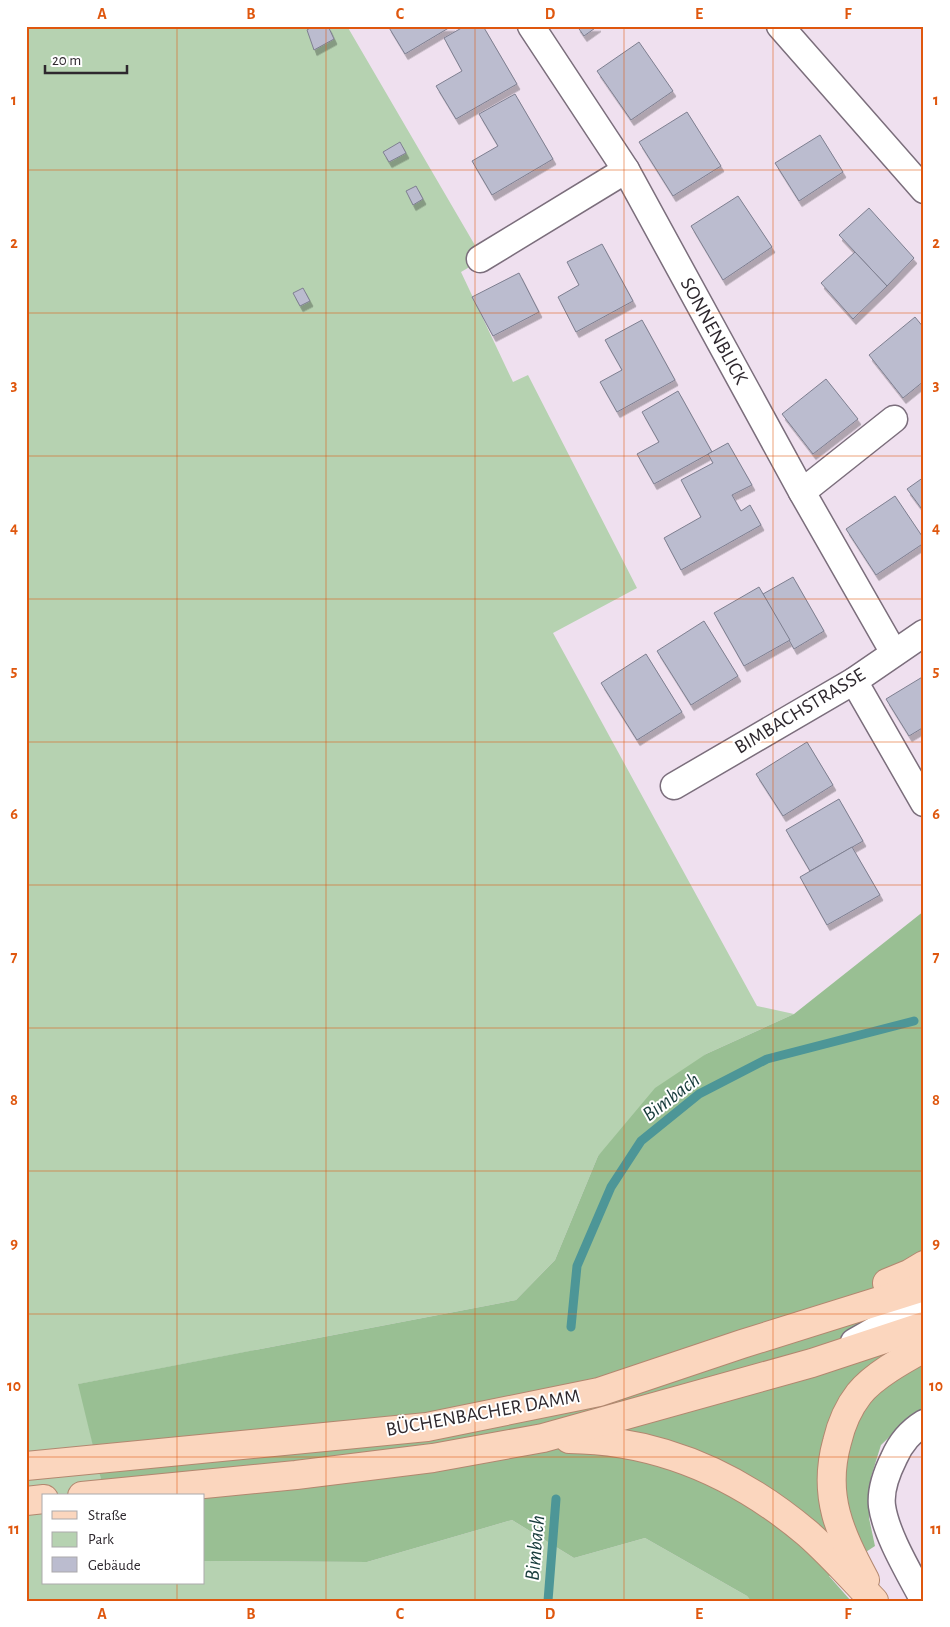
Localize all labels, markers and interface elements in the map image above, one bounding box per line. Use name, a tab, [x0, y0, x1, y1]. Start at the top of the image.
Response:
text: A	[97, 6, 107, 22]
text: B	[246, 6, 256, 22]
text: C	[396, 6, 405, 22]
text: D	[545, 6, 556, 22]
text: E	[695, 6, 703, 22]
text: F	[844, 6, 852, 22]
scale bar	[45, 42, 128, 74]
text: 20 m	[52, 53, 81, 68]
text: 1	[11, 92, 17, 108]
text: 1	[933, 92, 939, 108]
text: 2	[10, 235, 18, 251]
text: 2	[932, 235, 940, 251]
street label: SONNENBLICK	[677, 274, 751, 388]
text: 3	[11, 377, 18, 393]
text: 3	[933, 377, 940, 393]
text: 4	[10, 520, 18, 536]
text: 4	[932, 520, 940, 536]
text: 5	[11, 663, 18, 679]
text: 5	[933, 663, 940, 679]
street label: BIMBACHSTRASSE	[731, 664, 869, 758]
text: 6	[10, 806, 18, 822]
text: 6	[932, 806, 940, 822]
text: 7	[11, 949, 18, 965]
text: 7	[933, 949, 940, 965]
water label: Bimbach	[638, 1069, 704, 1125]
text: 8	[10, 1092, 18, 1108]
text: 8	[932, 1092, 940, 1108]
text: 9	[10, 1235, 18, 1251]
text: 9	[932, 1235, 940, 1251]
text: 10	[7, 1378, 21, 1394]
text: 10	[929, 1378, 943, 1394]
street label: BÜCHENBACHER DAMM	[384, 1386, 582, 1440]
legend	[42, 1494, 205, 1584]
text: Straße	[88, 1508, 127, 1523]
water label: Bimbach	[522, 1514, 548, 1582]
text: 11	[8, 1521, 20, 1537]
text: 11	[930, 1521, 942, 1537]
text: Park	[88, 1532, 114, 1547]
text: Gebäude	[88, 1558, 141, 1573]
text: A	[97, 1606, 107, 1622]
text: B	[246, 1606, 256, 1622]
text: C	[396, 1606, 405, 1622]
text: D	[545, 1606, 556, 1622]
text: E	[695, 1606, 703, 1622]
text: F	[844, 1606, 852, 1622]

